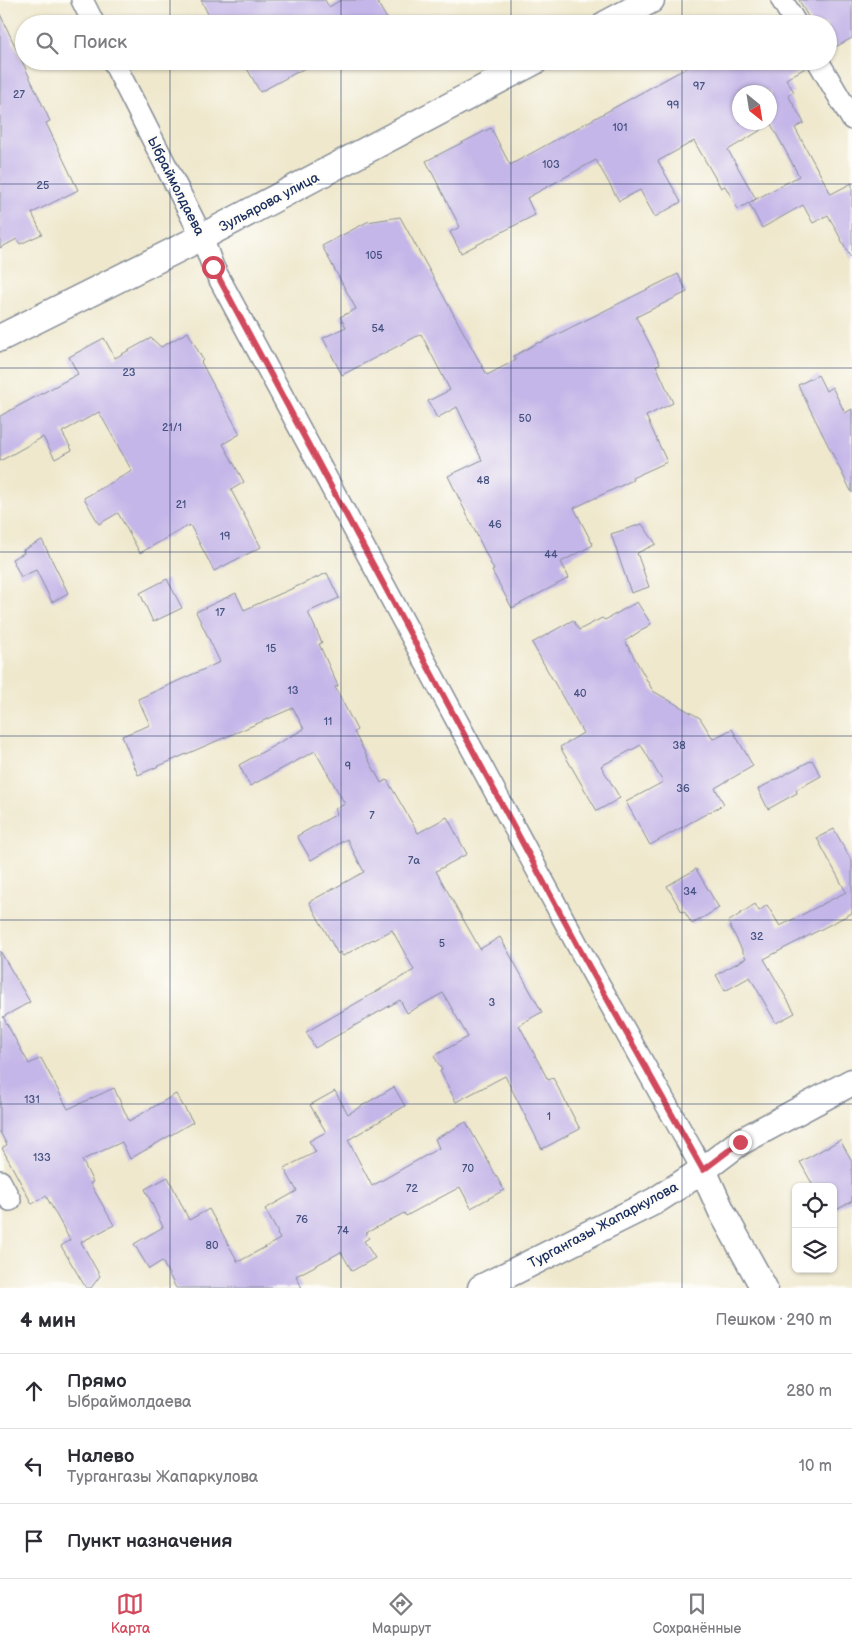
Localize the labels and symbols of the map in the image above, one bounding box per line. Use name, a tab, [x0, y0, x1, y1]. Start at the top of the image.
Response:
house number: 97	[693, 80, 705, 93]
north arrow	[732, 85, 777, 130]
house number: 27	[13, 88, 26, 101]
house number: 99	[667, 99, 679, 112]
house number: 101	[613, 121, 627, 134]
street label: Ыбраймолдаева	[144, 134, 209, 239]
house number: 103	[542, 158, 560, 171]
street label: Зульярова улица	[216, 168, 322, 235]
house number: 25	[37, 179, 49, 192]
house number: 105	[365, 249, 383, 262]
route start	[202, 256, 225, 279]
house number: 54	[371, 322, 385, 335]
house number: 23	[122, 366, 136, 379]
house number: 50	[519, 412, 532, 425]
house number: 21/1	[162, 421, 182, 434]
house number: 48	[476, 474, 490, 487]
house number: 21	[176, 498, 186, 511]
house number: 46	[488, 518, 502, 531]
house number: 19	[220, 530, 230, 543]
house number: 44	[544, 548, 558, 561]
house number: 17	[215, 606, 225, 619]
house number: 15	[266, 642, 276, 655]
house number: 13	[287, 684, 299, 697]
house number: 40	[573, 687, 587, 700]
house number: 11	[324, 715, 332, 728]
house number: 38	[672, 739, 686, 752]
house number: 9	[345, 760, 351, 773]
house number: 36	[676, 782, 690, 795]
house number: 7	[369, 809, 375, 822]
house number: 7а	[408, 854, 420, 867]
house number: 34	[683, 885, 697, 898]
house number: 32	[750, 930, 764, 943]
house number: 5	[439, 937, 445, 950]
house number: 3	[489, 996, 496, 1009]
house number: 131	[24, 1093, 40, 1106]
house number: 1	[547, 1110, 551, 1123]
route end	[729, 1131, 752, 1154]
house number: 133	[33, 1151, 51, 1164]
house number: 70	[462, 1162, 474, 1175]
street label: Тургангазы Жапаркулова	[525, 1178, 682, 1272]
house number: 72	[406, 1182, 418, 1195]
house number: 76	[296, 1213, 308, 1226]
house number: 74	[337, 1224, 349, 1237]
house number: 80	[206, 1239, 219, 1252]

